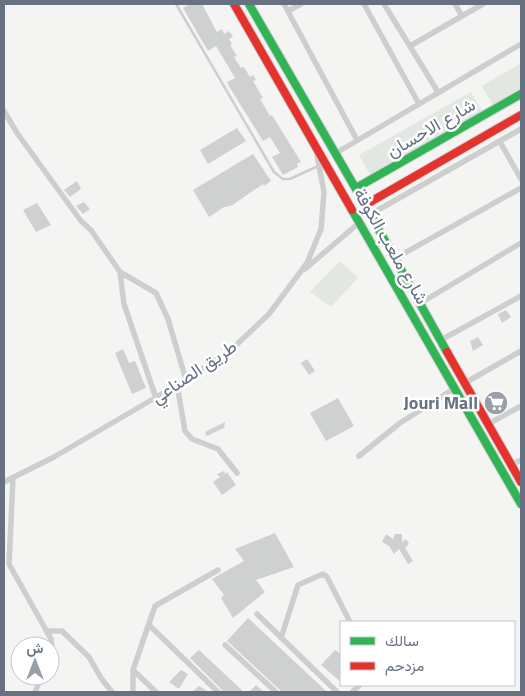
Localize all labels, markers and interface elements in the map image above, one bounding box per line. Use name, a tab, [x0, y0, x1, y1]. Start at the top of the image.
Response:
street label: شارع الاحسان	[381, 91, 480, 164]
street label: شارع ملعب الكوفة	[347, 182, 436, 309]
street label: طريق الصناعي	[145, 333, 243, 412]
place label: Jouri Mall	[403, 389, 478, 416]
supermarket icon: Jouri Mall	[483, 390, 509, 416]
legend	[340, 621, 515, 686]
text: سالك	[385, 629, 419, 652]
north arrow	[10, 636, 60, 686]
text: ش	[27, 637, 44, 658]
text: مزدحم	[385, 654, 424, 677]

